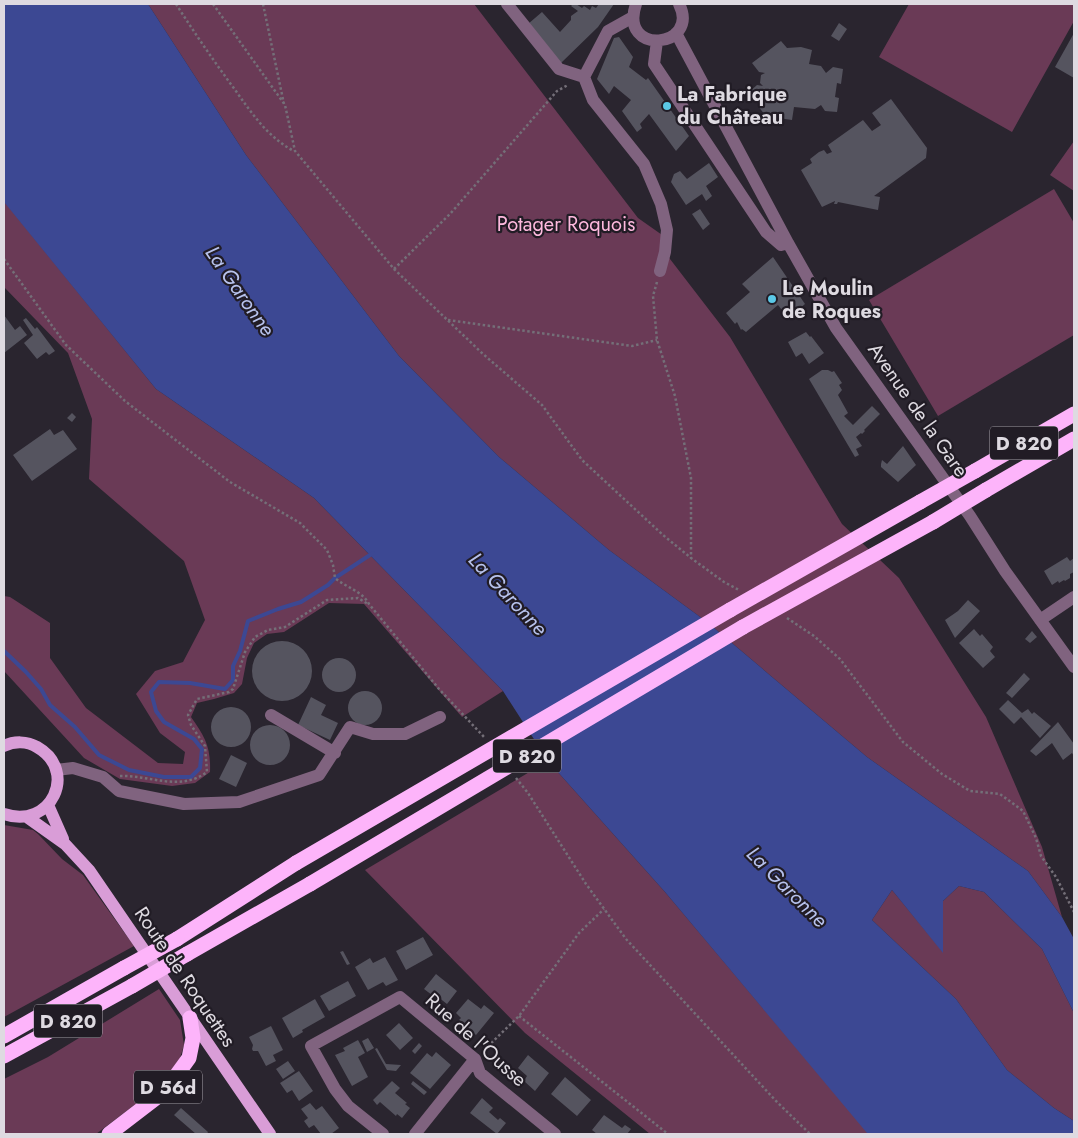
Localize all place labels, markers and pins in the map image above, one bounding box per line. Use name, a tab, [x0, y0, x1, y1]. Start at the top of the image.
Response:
place label: La Fabrique du Château	[677, 80, 787, 132]
marker: La Fabrique du Château	[661, 100, 673, 112]
place label: Le Moulin de Roques	[782, 274, 881, 326]
marker: Le Moulin de Roques	[766, 293, 778, 305]

